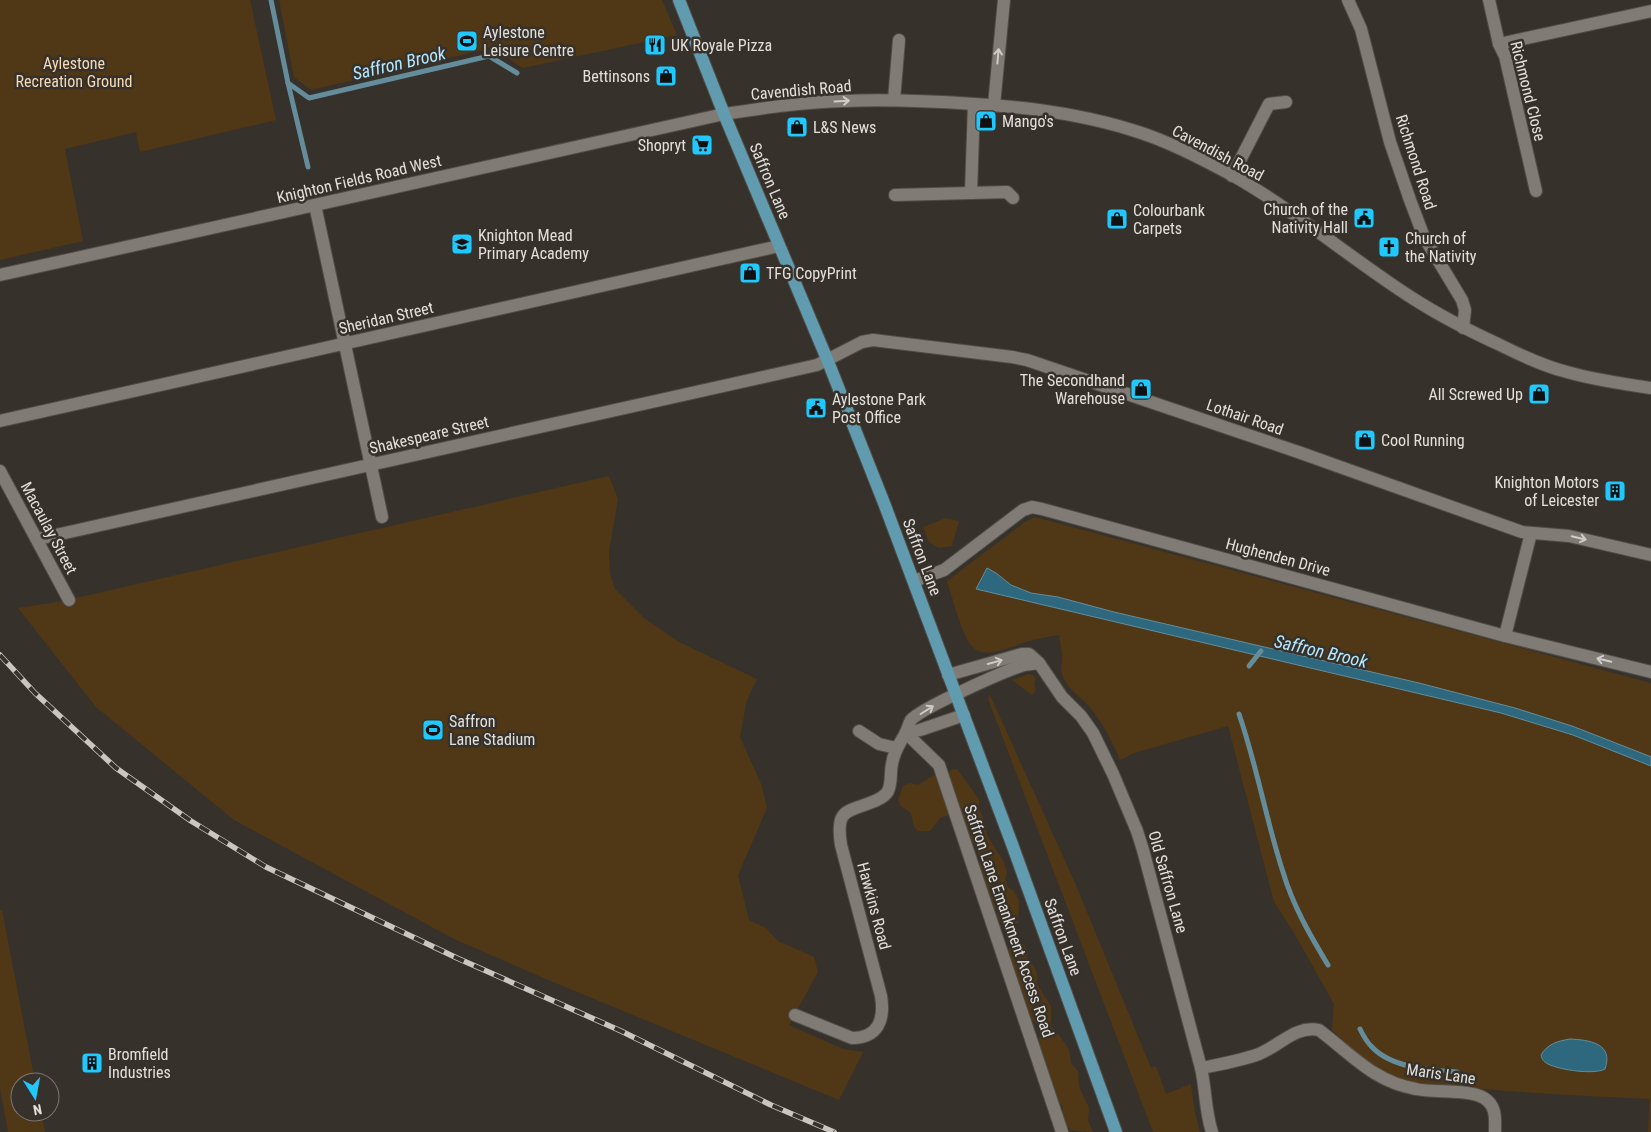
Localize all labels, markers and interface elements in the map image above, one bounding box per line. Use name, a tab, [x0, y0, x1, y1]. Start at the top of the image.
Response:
place label: Aylestone Leisure Centre	[483, 23, 574, 60]
sports icon: Aylestone Leisure Centre	[455, 29, 479, 53]
restaurant icon: UK Royale Pizza	[643, 33, 667, 57]
place label: UK Royale Pizza	[671, 36, 772, 55]
street label: Richmond Close	[1506, 39, 1550, 143]
water label: Saffron Brook	[350, 42, 449, 84]
one-way arrow	[994, 48, 1003, 64]
park label: Aylestone Recreation Ground	[16, 54, 132, 91]
shop icon: Bettinsons	[654, 64, 678, 88]
place label: Bettinsons	[583, 67, 650, 86]
street label: Cavendish Road	[750, 76, 852, 104]
one-way arrow	[834, 97, 850, 106]
shop icon: Mango's	[974, 109, 998, 133]
place label: Mango's	[1002, 112, 1054, 131]
street label: Richmond Road	[1392, 112, 1440, 212]
shop icon: L&S News	[785, 115, 809, 139]
place label: L&S News	[813, 118, 876, 137]
street label: Cavendish Road	[1169, 121, 1267, 185]
supermarket icon: Shopryt	[690, 133, 714, 157]
place label: Shopryt	[638, 136, 686, 155]
street label: Saffron Lane	[745, 140, 795, 222]
street label: Knighton Fields Road West	[275, 151, 443, 207]
place label: Church of the Nativity Hall	[1263, 200, 1348, 237]
place label: Colourbank Carpets	[1133, 201, 1206, 238]
public building icon: Church of the Nativity Hall	[1352, 206, 1376, 230]
shop icon: Colourbank Carpets	[1105, 207, 1129, 231]
place label: Knighton Mead Primary Academy	[478, 226, 589, 263]
place label: Church of the Nativity	[1405, 229, 1477, 266]
school or university icon: Knighton Mead Primary Academy	[450, 232, 474, 256]
church icon: Church of the Nativity	[1377, 235, 1401, 259]
shop icon: TFG CopyPrint	[738, 261, 762, 285]
place label: TFG CopyPrint	[766, 264, 857, 283]
street label: Sheridan Street	[337, 298, 435, 338]
place label: The Secondhand Warehouse	[1020, 371, 1125, 408]
shop icon: The Secondhand Warehouse	[1129, 377, 1153, 401]
shop icon: All Screwed Up	[1527, 382, 1551, 406]
place label: All Screwed Up	[1428, 385, 1523, 404]
place label: Aylestone Park Post Office	[832, 390, 927, 427]
street label: Lothair Road	[1204, 395, 1286, 439]
public building icon: Aylestone Park Post Office	[804, 396, 828, 420]
street label: Shakespeare Street	[367, 412, 491, 458]
shop icon: Cool Running	[1353, 428, 1377, 452]
place label: Cool Running	[1381, 431, 1465, 450]
place label: Knighton Motors of Leicester	[1494, 473, 1599, 510]
street label: Macaulay Street	[17, 479, 81, 578]
building icon: Knighton Motors of Leicester	[1603, 479, 1627, 503]
street label: Saffron Lane	[899, 516, 945, 598]
street label: Hughenden Drive	[1224, 534, 1332, 580]
one-way arrow	[1570, 534, 1586, 544]
water label: Saffron Brook	[1272, 630, 1371, 672]
one-way arrow	[1596, 655, 1612, 664]
one-way arrow	[987, 657, 1003, 666]
one-way arrow	[919, 705, 933, 715]
place label: Saffron Lane Stadium	[449, 712, 535, 749]
sports icon: Saffron Lane Stadium	[421, 718, 445, 742]
street label: Saffron Lane Emankment Access Road	[960, 802, 1058, 1040]
street label: Old Saffron Lane	[1144, 829, 1192, 935]
street label: Hawkins Road	[853, 860, 895, 952]
street label: Saffron Lane	[1040, 896, 1086, 978]
place label: Bromfield Industries	[108, 1045, 171, 1082]
building icon: Bromfield Industries	[80, 1051, 104, 1075]
street label: Maris Lane	[1405, 1060, 1477, 1088]
north arrow	[10, 1072, 60, 1122]
text: N	[32, 1101, 43, 1118]

